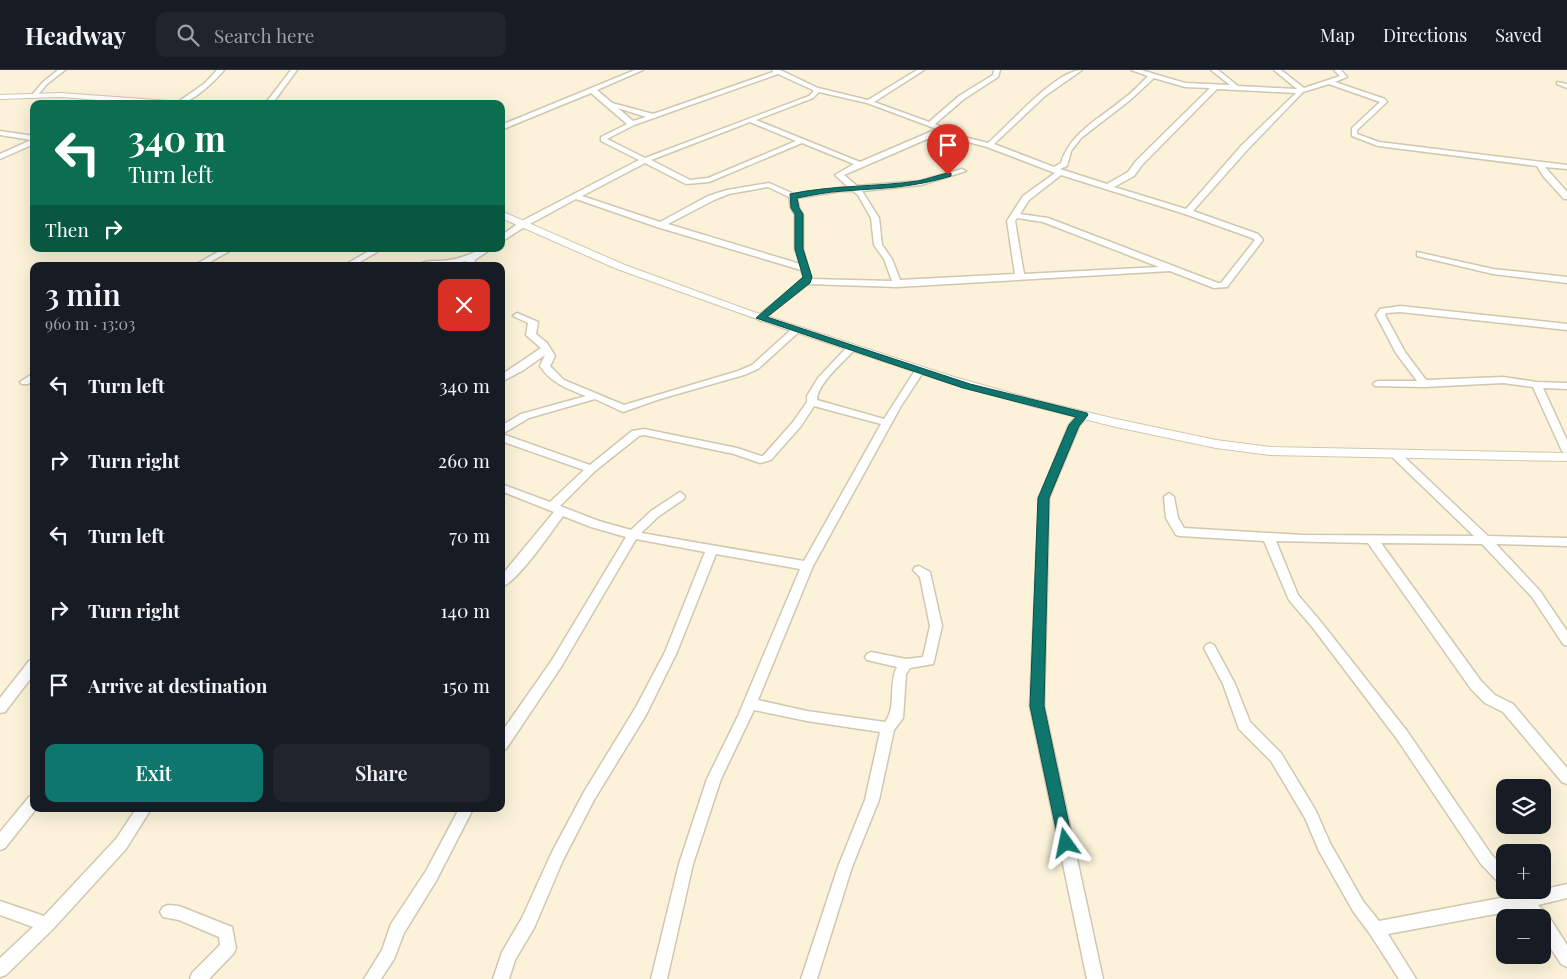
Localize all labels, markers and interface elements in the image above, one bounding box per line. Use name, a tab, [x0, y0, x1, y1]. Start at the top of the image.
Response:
search box	[156, 12, 506, 57]
text: Headway	[25, 19, 126, 51]
icon: search	[174, 21, 202, 49]
text: Search here	[214, 22, 314, 48]
text: Map	[1320, 23, 1355, 47]
text: Directions	[1383, 23, 1467, 47]
text: Saved	[1495, 23, 1542, 47]
text: 340 m	[128, 114, 226, 161]
icon: left	[45, 120, 110, 185]
pin	[927, 124, 969, 175]
icon: arrive	[934, 131, 962, 159]
text: Turn left	[128, 159, 213, 189]
icon: right	[99, 215, 127, 243]
text: Then	[45, 216, 89, 242]
text: 3 min	[45, 274, 121, 314]
button: close	[438, 279, 490, 331]
text: 960 m · 13:03	[45, 313, 135, 334]
icon: left	[45, 371, 73, 399]
text: Turn left	[88, 372, 165, 398]
text: 340 m	[439, 372, 490, 398]
icon: right	[45, 446, 73, 474]
text: Turn right	[88, 447, 180, 473]
text: 260 m	[438, 447, 490, 473]
icon: left	[45, 521, 73, 549]
text: Turn left	[88, 522, 165, 548]
text: 70 m	[449, 522, 490, 548]
icon: right	[45, 596, 73, 624]
text: Turn right	[88, 597, 180, 623]
text: 140 m	[441, 597, 490, 623]
icon: arrive	[45, 671, 73, 699]
text: Arrive at destination	[88, 672, 268, 698]
text: 150 m	[442, 672, 490, 698]
button: Exit	[45, 744, 263, 802]
button: Share	[273, 744, 490, 802]
map controls	[1496, 779, 1551, 964]
button: layers	[1496, 779, 1551, 834]
position arrow	[1039, 816, 1091, 868]
button: +	[1496, 844, 1551, 899]
button: −	[1496, 909, 1551, 964]

